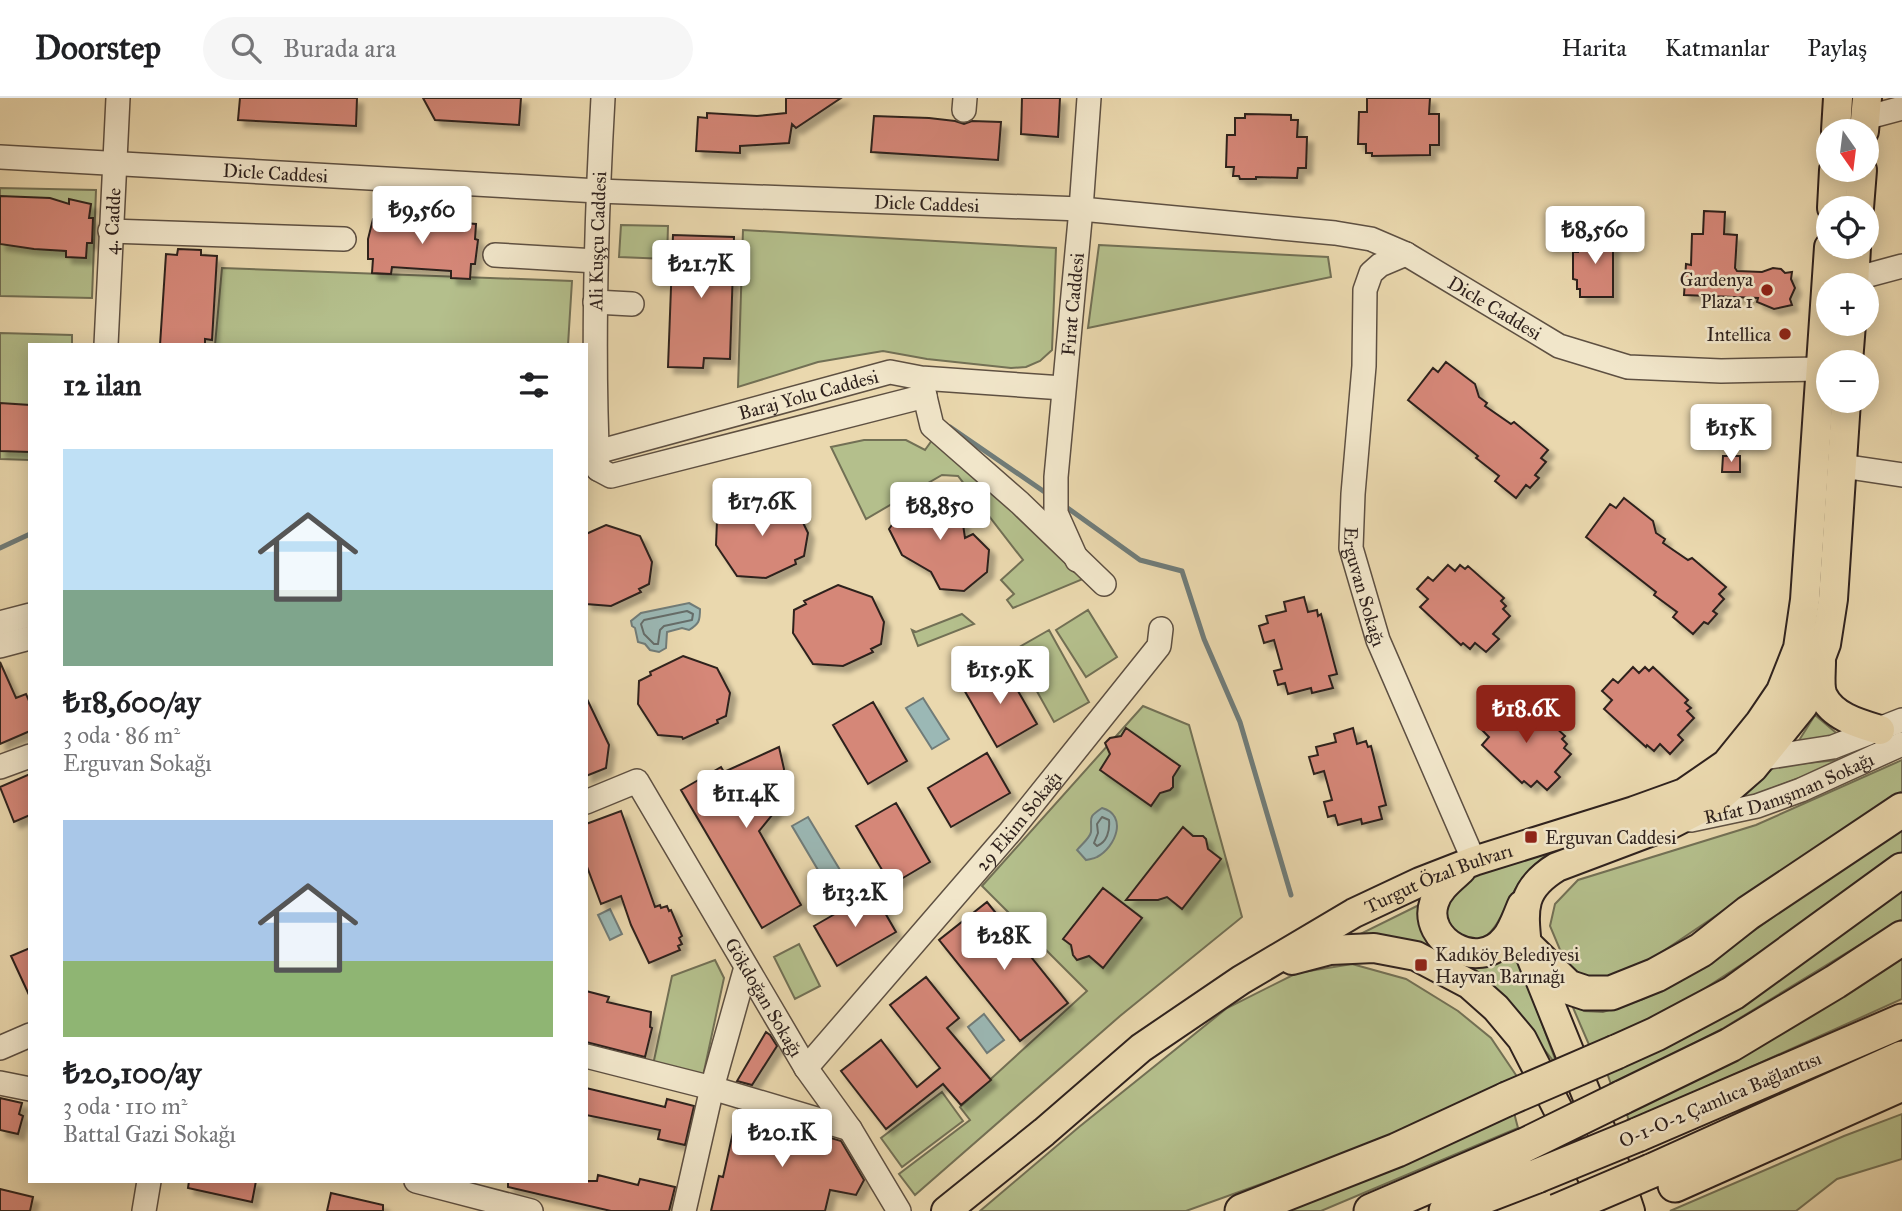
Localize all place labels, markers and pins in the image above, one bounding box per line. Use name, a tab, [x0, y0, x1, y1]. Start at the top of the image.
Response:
pin: ₺9,560	[365, 186, 479, 246]
pin: ₺8,560	[1538, 206, 1652, 266]
pin: ₺21.7K	[644, 240, 758, 300]
place label: Gardenya Plaza 1	[1680, 268, 1754, 313]
marker: Gardenya Plaza 1	[1759, 282, 1775, 298]
place label: Intellica	[1706, 323, 1772, 346]
marker: Intellica	[1777, 326, 1793, 342]
pin: ₺15K	[1690, 404, 1772, 464]
pin: ₺17.6K	[705, 478, 819, 538]
pin: ₺8,850	[883, 482, 997, 542]
pin: ₺15.9K	[943, 646, 1057, 706]
pin: ₺18.6K	[1469, 686, 1583, 745]
pin: ₺11.4K	[689, 770, 803, 830]
place label: Erguvan Caddesi	[1545, 826, 1676, 850]
marker: Erguvan Caddesi	[1523, 829, 1539, 845]
pin: ₺13.2K	[798, 870, 912, 929]
pin: ₺28K	[963, 912, 1045, 972]
place label: Kadıköy Belediyesi Hayvan Barınağı	[1435, 943, 1579, 989]
marker: Kadıköy Belediyesi Hayvan Barınağı	[1413, 957, 1429, 973]
pin: ₺20.1K	[725, 1110, 839, 1169]

